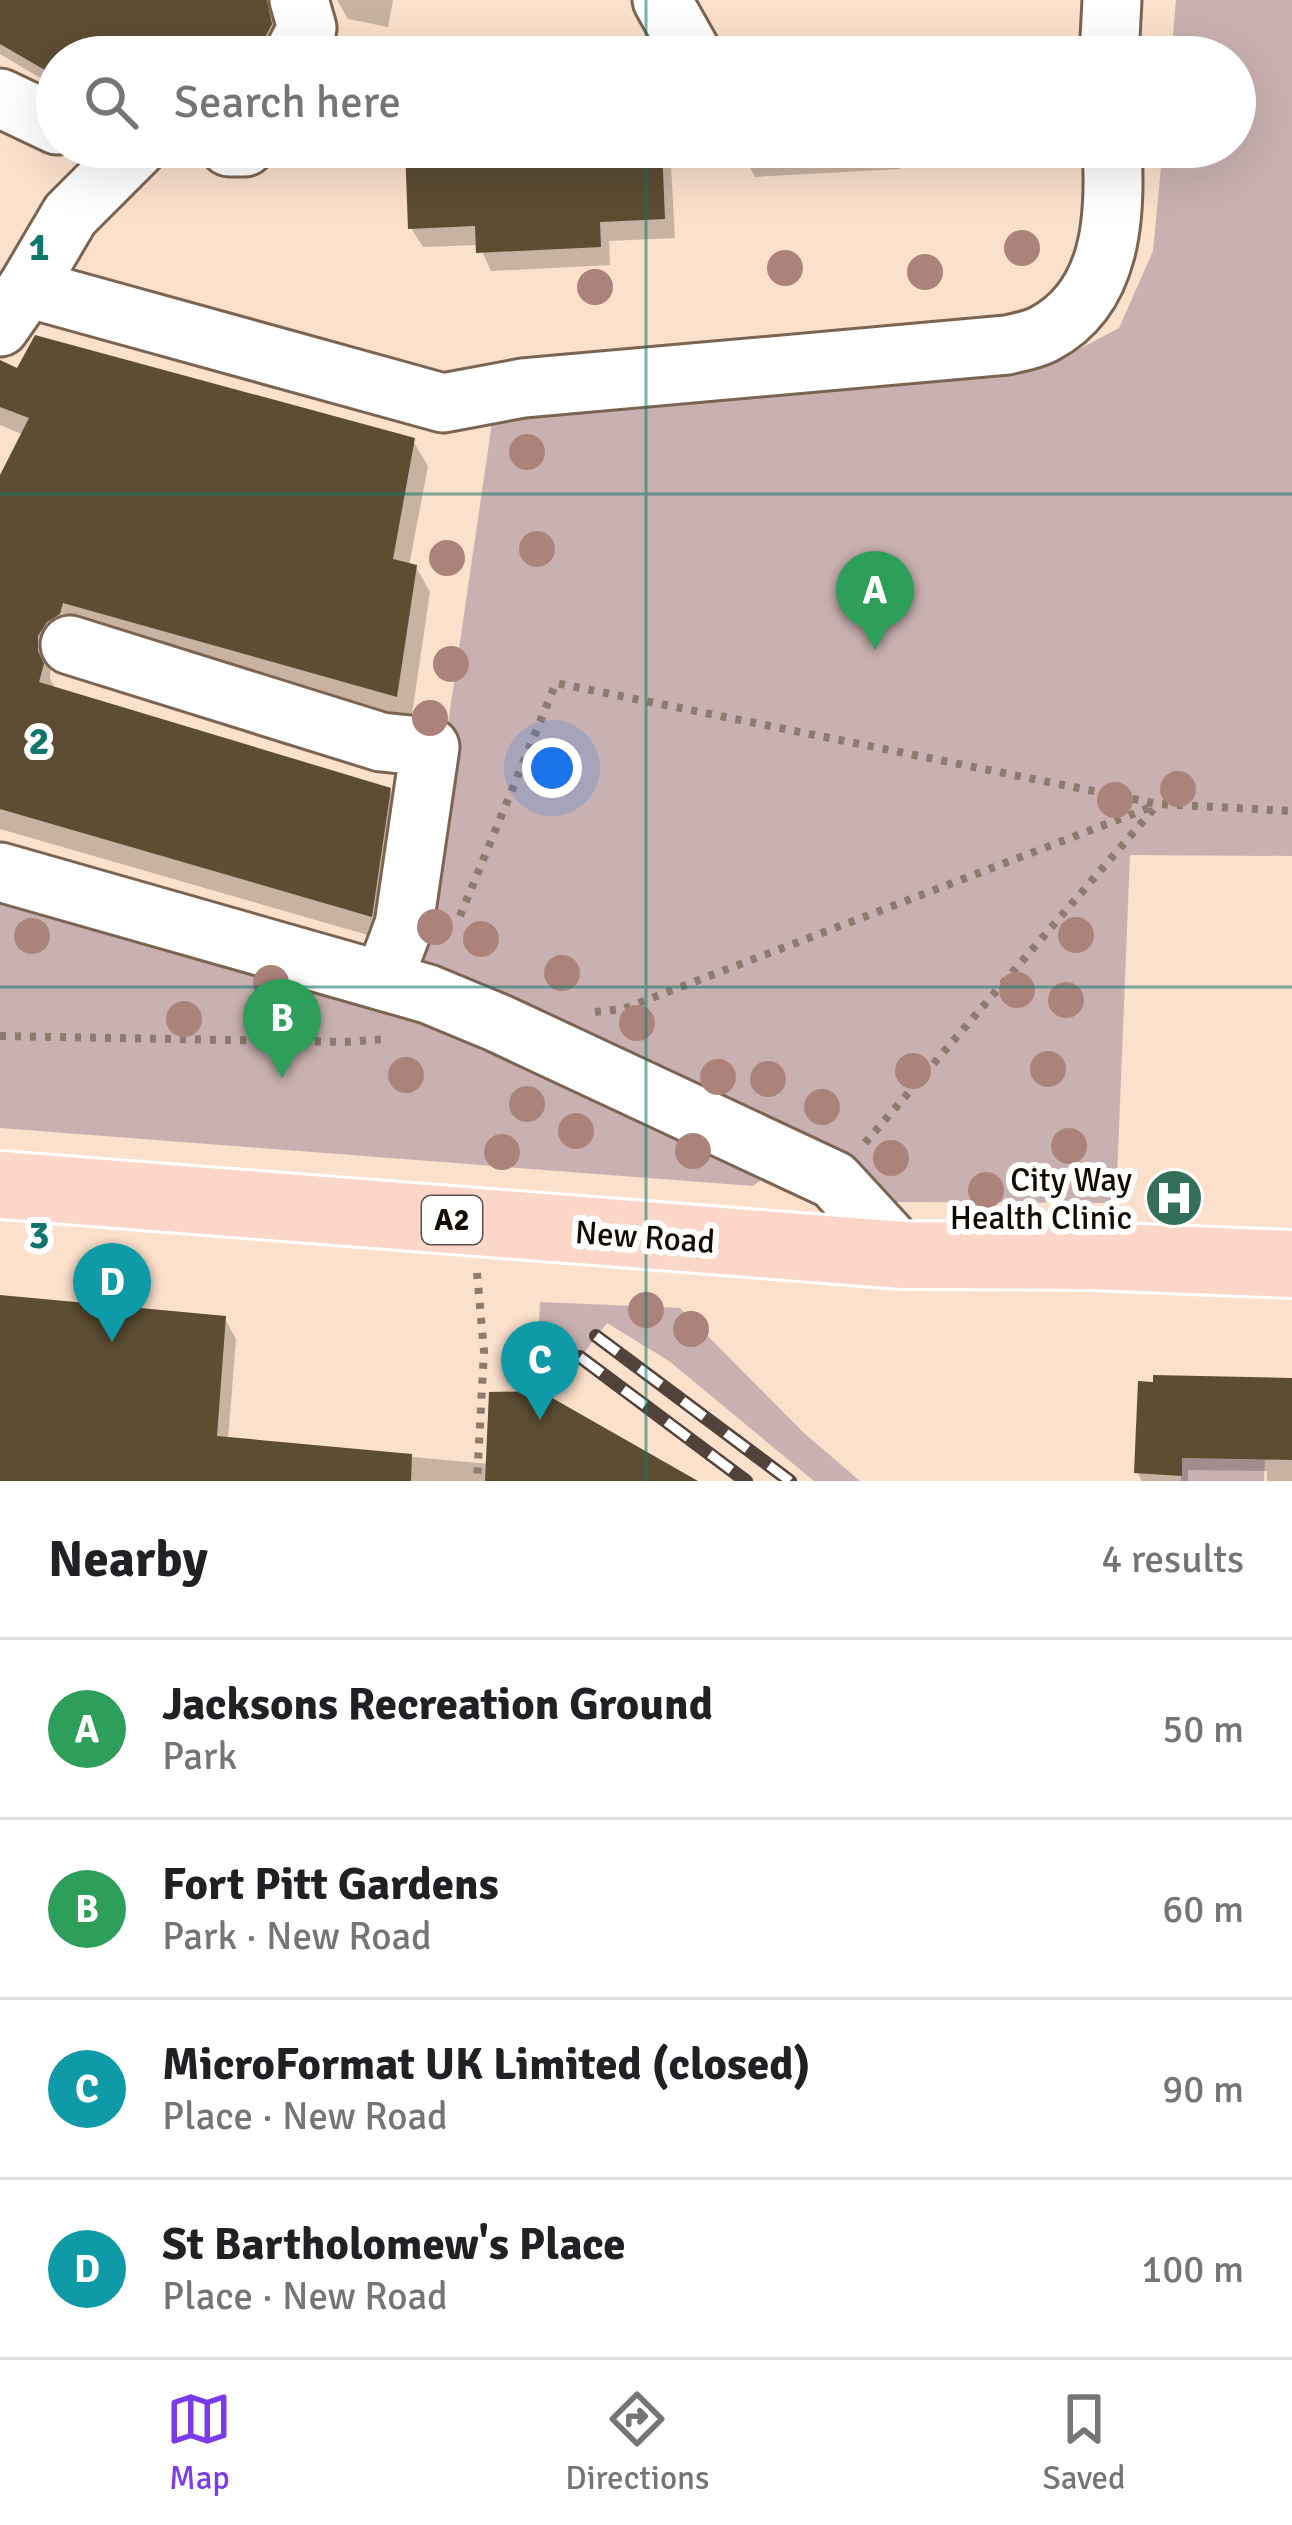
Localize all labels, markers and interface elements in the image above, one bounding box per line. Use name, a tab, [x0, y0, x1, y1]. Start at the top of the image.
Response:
search box	[36, 36, 1256, 168]
icon: search	[78, 69, 144, 135]
text: Search here	[174, 75, 401, 130]
text: 1	[28, 223, 50, 271]
pin: A	[836, 551, 914, 650]
text: 2	[28, 717, 50, 765]
your location	[522, 738, 582, 798]
pin: B	[243, 979, 321, 1078]
place label: City Way Health Clinic	[950, 1160, 1133, 1239]
hospital icon: City Way Health Clinic	[1143, 1167, 1205, 1229]
road number: A2	[422, 1196, 482, 1244]
text: 3	[28, 1211, 50, 1259]
street label: New Road	[573, 1212, 716, 1263]
pin: D	[73, 1243, 151, 1342]
pin: C	[501, 1321, 579, 1420]
text: Nearby	[48, 1528, 208, 1591]
text: 4 results	[1101, 1535, 1244, 1583]
text: Jacksons Recreation Ground	[162, 1677, 713, 1732]
text: A	[75, 1705, 99, 1753]
text: 50 m	[1162, 1705, 1244, 1753]
text: Park	[162, 1732, 237, 1780]
text: Fort Pitt Gardens	[162, 1857, 499, 1912]
text: B	[75, 1885, 99, 1933]
text: 60 m	[1162, 1885, 1244, 1933]
text: Park · New Road	[162, 1912, 432, 1960]
text: MicroFormat UK Limited (closed)	[162, 2037, 810, 2092]
text: C	[75, 2065, 99, 2113]
text: 90 m	[1162, 2065, 1244, 2113]
text: Place · New Road	[162, 2092, 448, 2140]
text: St Bartholomew's Place	[162, 2217, 626, 2272]
text: D	[74, 2245, 100, 2293]
text: 100 m	[1141, 2245, 1244, 2293]
text: Place · New Road	[162, 2272, 448, 2320]
tab: Map	[166, 2386, 232, 2499]
tab: Directions	[565, 2386, 710, 2499]
tab: Saved	[1042, 2386, 1126, 2499]

